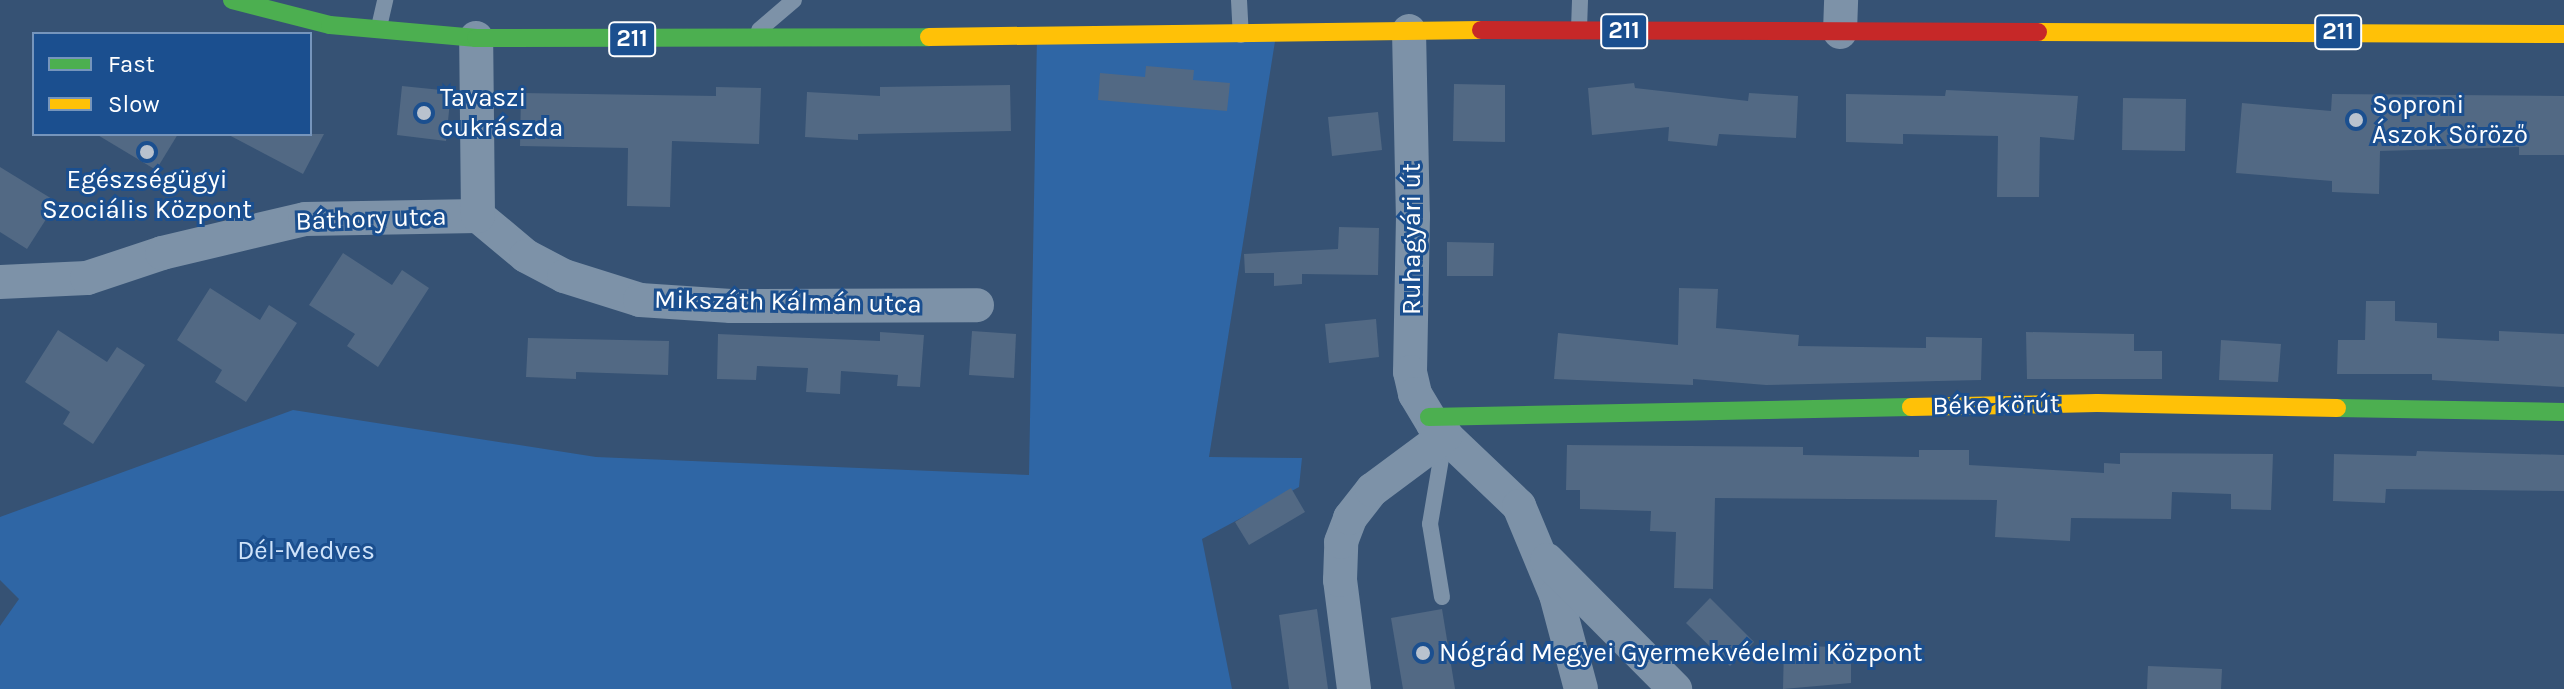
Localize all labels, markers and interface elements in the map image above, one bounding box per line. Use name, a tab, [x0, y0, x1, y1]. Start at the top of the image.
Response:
road number: 211	[1600, 11, 1648, 51]
road number: 211	[2314, 12, 2362, 52]
road number: 211	[608, 19, 656, 59]
legend	[32, 32, 312, 136]
text: Fast	[108, 50, 155, 78]
place label: Tavaszi cukrászda	[440, 82, 563, 144]
place label: Soproni Ászok Söröző	[2372, 89, 2528, 150]
text: Slow	[108, 90, 160, 118]
marker: Tavaszi cukrászda	[415, 104, 433, 122]
marker: Soproni Ászok Söröző	[2347, 111, 2365, 129]
marker: Egészségügyi Szociális Központ	[138, 143, 156, 161]
street label: Ruhagyári út	[1396, 163, 1428, 315]
place label: Egészségügyi Szociális Központ	[42, 164, 252, 226]
street label: Báthory utca	[295, 201, 447, 237]
street label: Mikszáth Kálmán utca	[654, 284, 922, 320]
street label: Béke körút	[1932, 388, 2060, 422]
park label: Dél-Medves	[237, 535, 375, 567]
place label: Nógrád Megyei Gyermekvédelmi Központ	[1439, 637, 1923, 669]
marker: Nógrád Megyei Gyermekvédelmi Központ	[1414, 644, 1432, 662]

